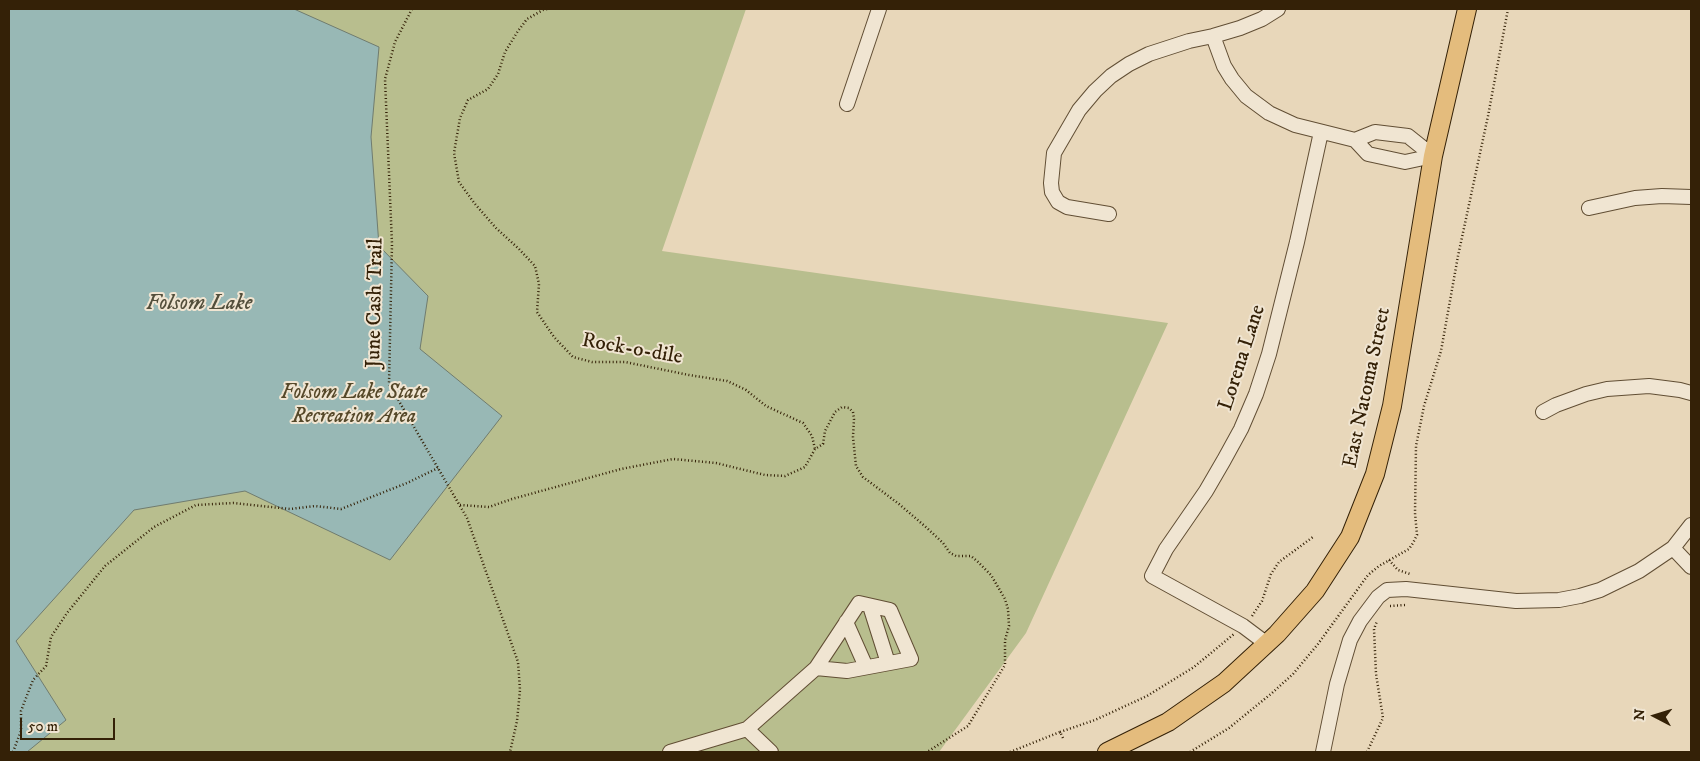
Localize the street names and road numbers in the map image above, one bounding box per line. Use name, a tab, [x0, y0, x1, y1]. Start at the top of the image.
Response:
street label: June Cash Trail	[362, 238, 390, 368]
street label: Lorena Lane	[1214, 302, 1272, 414]
street label: East Natoma Street	[1339, 305, 1397, 471]
street label: Rock-o-dile	[580, 329, 684, 371]

